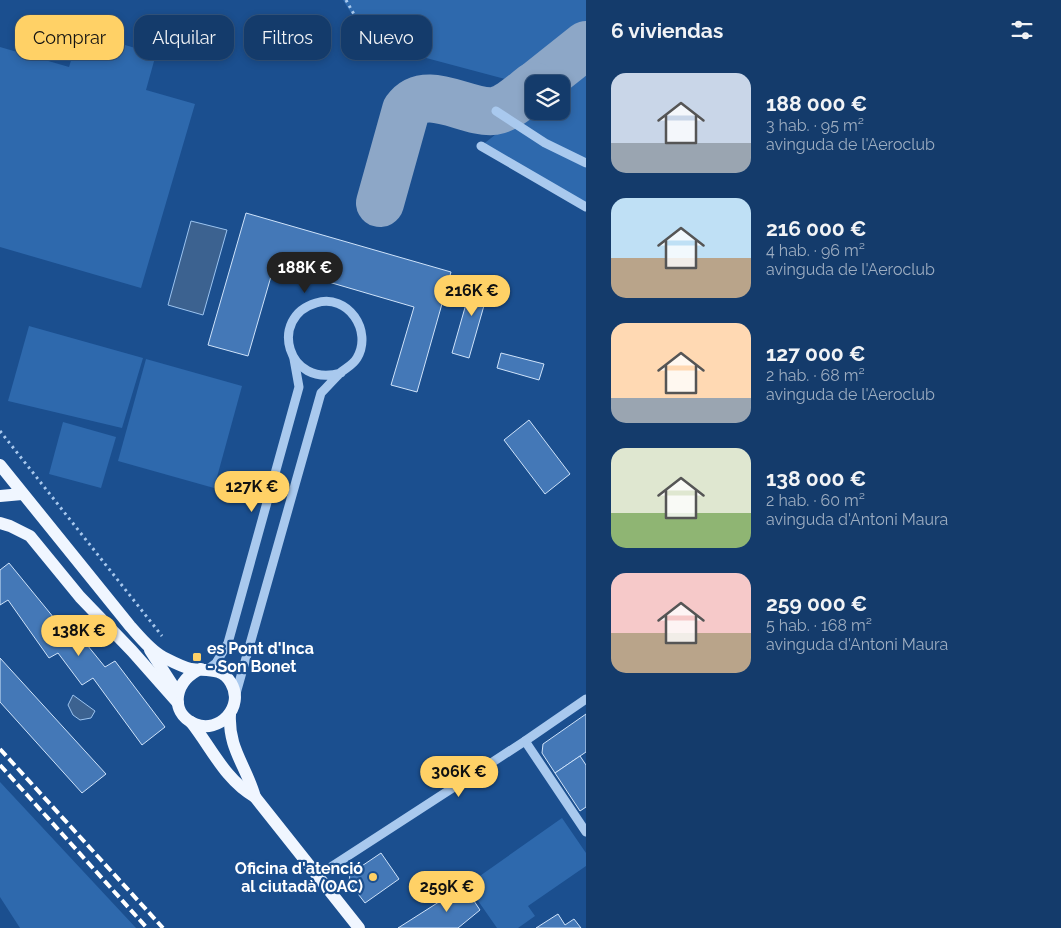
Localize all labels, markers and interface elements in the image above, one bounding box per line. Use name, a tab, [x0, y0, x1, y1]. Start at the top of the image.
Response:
chip: Comprar	[15, 15, 124, 60]
chip: Alquilar	[134, 15, 234, 60]
chip: Filtros	[244, 15, 331, 60]
chip: Nuevo	[341, 15, 432, 60]
icon: filters	[1008, 16, 1036, 44]
text: 6 viviendas	[611, 18, 723, 43]
map controls	[525, 75, 570, 120]
button: layers	[525, 75, 570, 120]
text: 188 000 €	[766, 91, 867, 116]
icon: home	[651, 93, 711, 153]
text: 3 hab. · 95 m²	[766, 116, 864, 135]
text: avinguda de l'Aeroclub	[766, 135, 935, 154]
text: 216 000 €	[766, 216, 867, 241]
icon: home	[651, 218, 711, 278]
text: 4 hab. · 96 m²	[766, 241, 865, 260]
pin: 188K €	[264, 252, 346, 294]
text: 188K €	[278, 258, 332, 277]
text: avinguda de l'Aeroclub	[766, 260, 935, 279]
pin: 216K €	[431, 274, 513, 317]
text: 216K €	[445, 281, 499, 300]
text: 127 000 €	[766, 341, 866, 366]
icon: home	[651, 343, 711, 403]
text: 2 hab. · 68 m²	[766, 366, 865, 385]
text: avinguda de l'Aeroclub	[766, 385, 935, 404]
text: 138 000 €	[766, 466, 866, 491]
icon: home	[651, 468, 711, 528]
pin: 127K €	[211, 470, 293, 513]
text: 127K €	[225, 477, 279, 496]
text: 2 hab. · 60 m²	[766, 491, 865, 510]
text: avinguda d'Antoni Maura	[766, 510, 948, 529]
text: 259 000 €	[766, 591, 867, 616]
icon: home	[651, 593, 711, 653]
pin: 138K €	[38, 614, 120, 657]
text: 5 hab. · 168 m²	[766, 616, 872, 635]
text: 138K €	[52, 621, 106, 640]
text: avinguda d'Antoni Maura	[766, 635, 948, 654]
place label: es Pont d'Inca - Son Bonet	[207, 639, 314, 676]
marker: es Pont d'Inca - Son Bonet	[191, 651, 203, 663]
pin: 306K €	[418, 756, 500, 798]
text: 306K €	[431, 762, 487, 781]
place label: Oficina d'atenció al ciutadà (OAC)	[235, 859, 363, 896]
pin: 259K €	[406, 870, 488, 913]
marker: Oficina d'atenció al ciutadà (OAC)	[367, 871, 379, 883]
text: 259K €	[420, 877, 474, 896]

